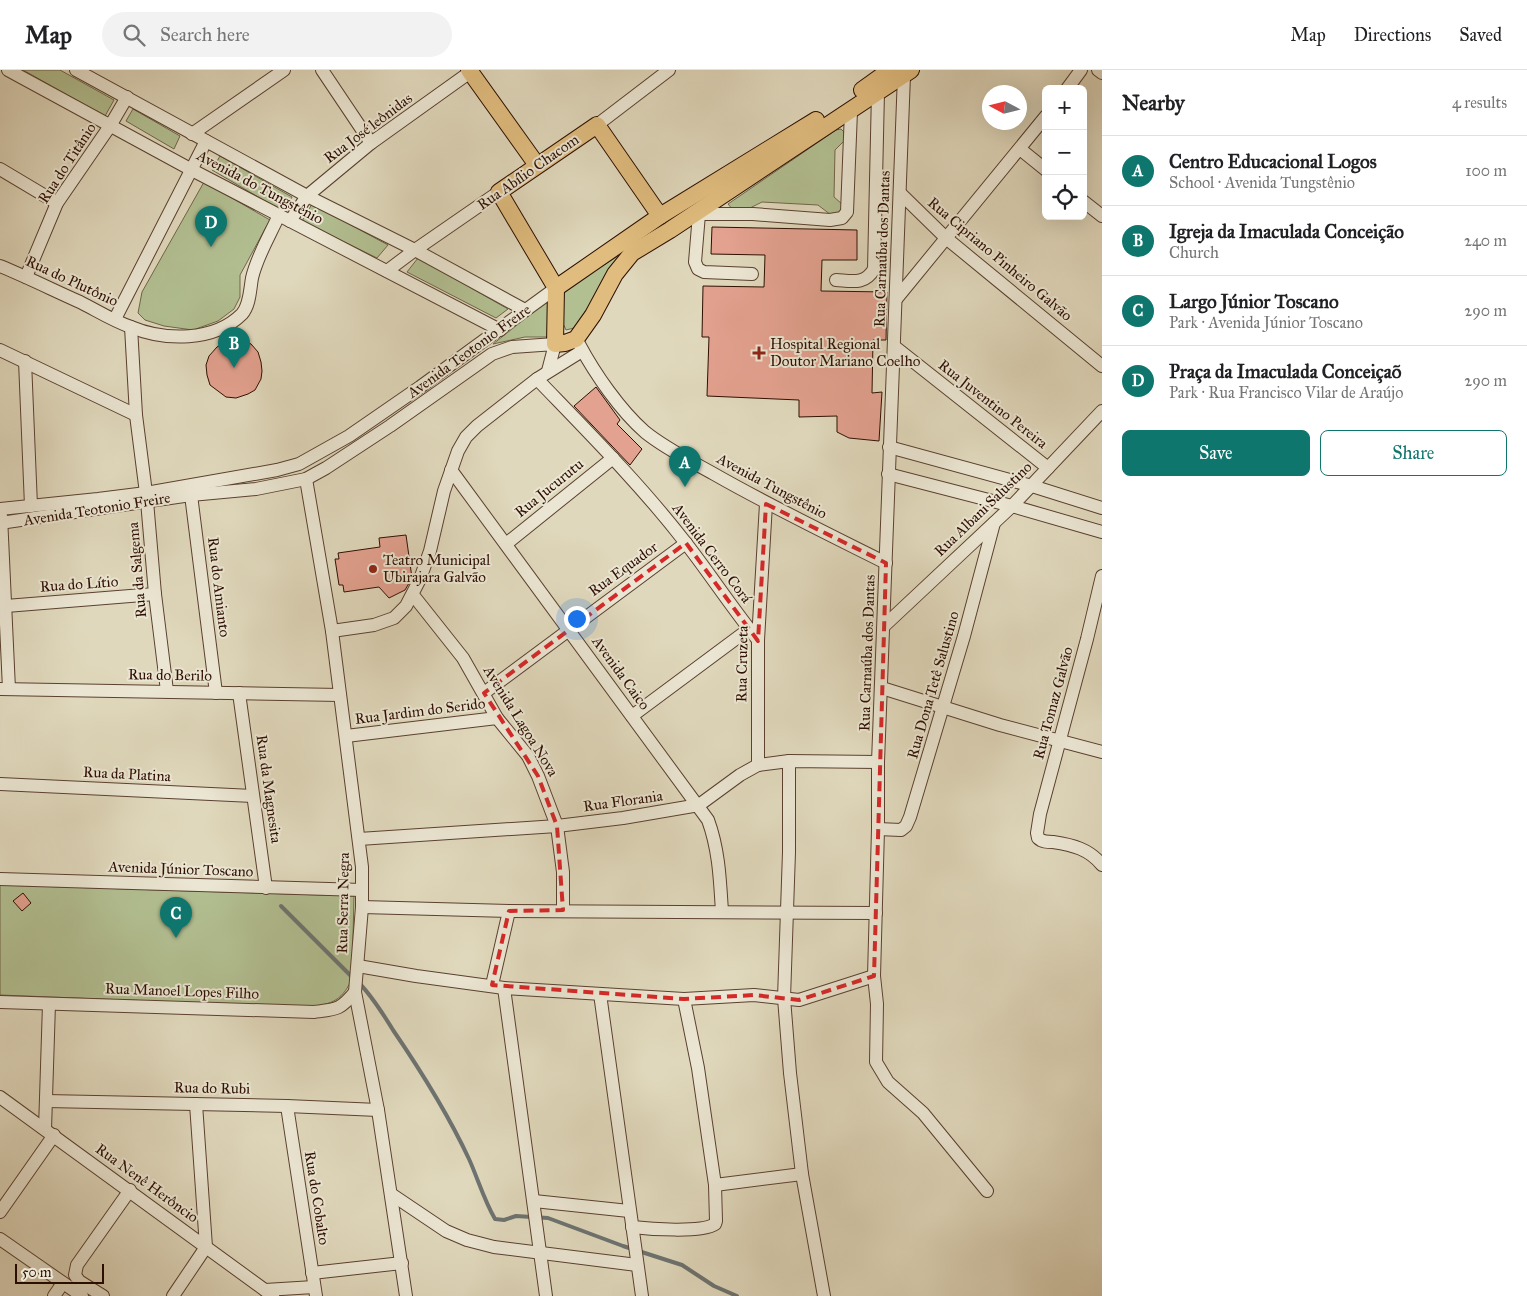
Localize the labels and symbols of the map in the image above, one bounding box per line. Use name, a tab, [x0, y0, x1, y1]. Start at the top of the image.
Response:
north arrow	[982, 85, 1027, 130]
street label: Rua José leônidas	[320, 89, 416, 168]
street label: Rua do Titânio	[34, 119, 100, 207]
street label: Rua Abílio Chacom	[474, 130, 583, 214]
street label: Avenida do Tungstênio	[193, 146, 327, 228]
street label: Rua Carnaúba dos Dantas	[870, 170, 894, 328]
street label: Rua Cipriano Pinheiro Galvão	[924, 193, 1076, 325]
pin: D	[195, 206, 227, 247]
street label: Rua do Plutônio	[23, 252, 121, 310]
street label: Avenida Teotonio Freire	[403, 300, 534, 402]
pin: B	[218, 327, 250, 368]
place label: Hospital Regional Doutor Mariano Coelho	[770, 335, 921, 370]
marker: Hospital Regional Doutor Mariano Coelho	[752, 346, 766, 360]
street label: Rua Juventino Pereira	[934, 356, 1052, 453]
pin: A	[669, 446, 701, 487]
street label: Avenida Tungstênio	[713, 449, 830, 523]
street label: Rua Jucurutu	[511, 455, 588, 522]
street label: Rua Albani Salustino	[930, 458, 1036, 560]
street label: Avenida Teotonio Freire	[21, 489, 172, 530]
street label: Avenida Cerro Corá	[668, 499, 756, 607]
street label: Rua da Salgema	[124, 521, 150, 619]
street label: Rua do Amianto	[204, 536, 234, 638]
street label: Rua Equador	[585, 538, 662, 601]
place label: Teatro Municipal Ubirajara Galvão	[383, 551, 491, 586]
marker: Teatro Municipal Ubirajara Galvão	[367, 563, 379, 575]
street label: Rua do Lítio	[39, 572, 119, 596]
street label: Rua Carnaúba dos Dantas	[855, 574, 879, 732]
your location	[564, 606, 590, 632]
street label: Rua Dona Tetê Salustino	[903, 609, 963, 761]
street label: Rua Cruzeta	[732, 625, 752, 703]
street label: Avenida Caico	[588, 632, 654, 714]
street label: Rua Tomaz Galvão	[1029, 644, 1077, 761]
street label: Avenida Lagoa Nova	[479, 661, 563, 780]
street label: Rua do Berilo	[128, 665, 212, 685]
street label: Rua Jardim do Serido	[354, 694, 487, 729]
street label: Rua da Magnesita	[252, 734, 286, 845]
street label: Rua da Platina	[83, 763, 172, 785]
street label: Rua Florania	[582, 786, 664, 815]
street label: Rua Serra Negra	[333, 852, 353, 954]
street label: Avenida Júnior Toscano	[107, 857, 254, 882]
pin: C	[160, 897, 192, 938]
street label: Rua Manoel Lopes Filho	[105, 979, 260, 1003]
street label: Rua do Rubi	[174, 1078, 250, 1098]
street label: Rua Nenê Herôncio	[92, 1140, 202, 1227]
street label: Rua do Cobalto	[301, 1150, 333, 1247]
scale bar	[15, 1261, 104, 1284]

